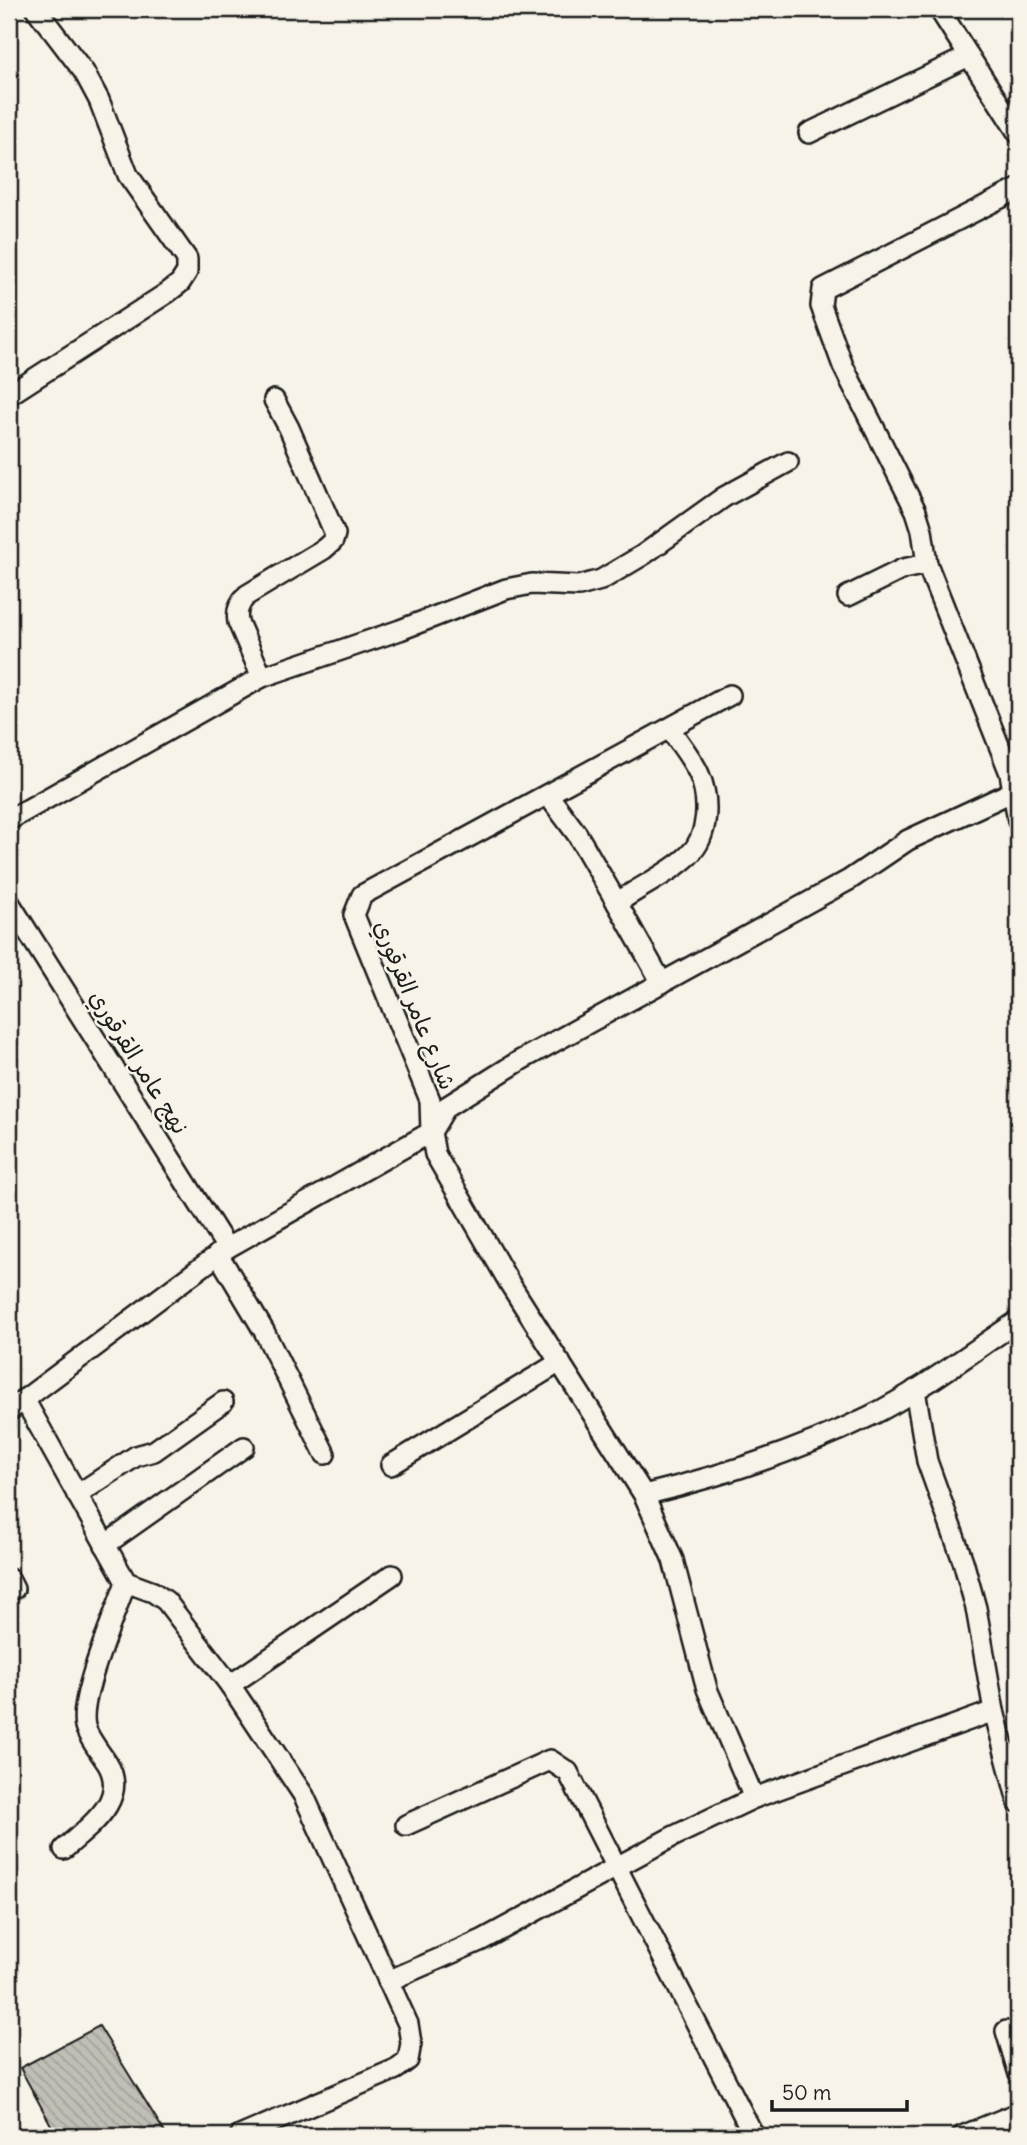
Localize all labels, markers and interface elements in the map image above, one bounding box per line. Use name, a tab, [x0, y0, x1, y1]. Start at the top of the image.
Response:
street label: شارع عامر القرقوري	[365, 916, 463, 1095]
street label: نهج عامر القرقوري	[81, 984, 195, 1141]
scale bar	[772, 2068, 906, 2112]
text: 50 m	[782, 2079, 831, 2106]

